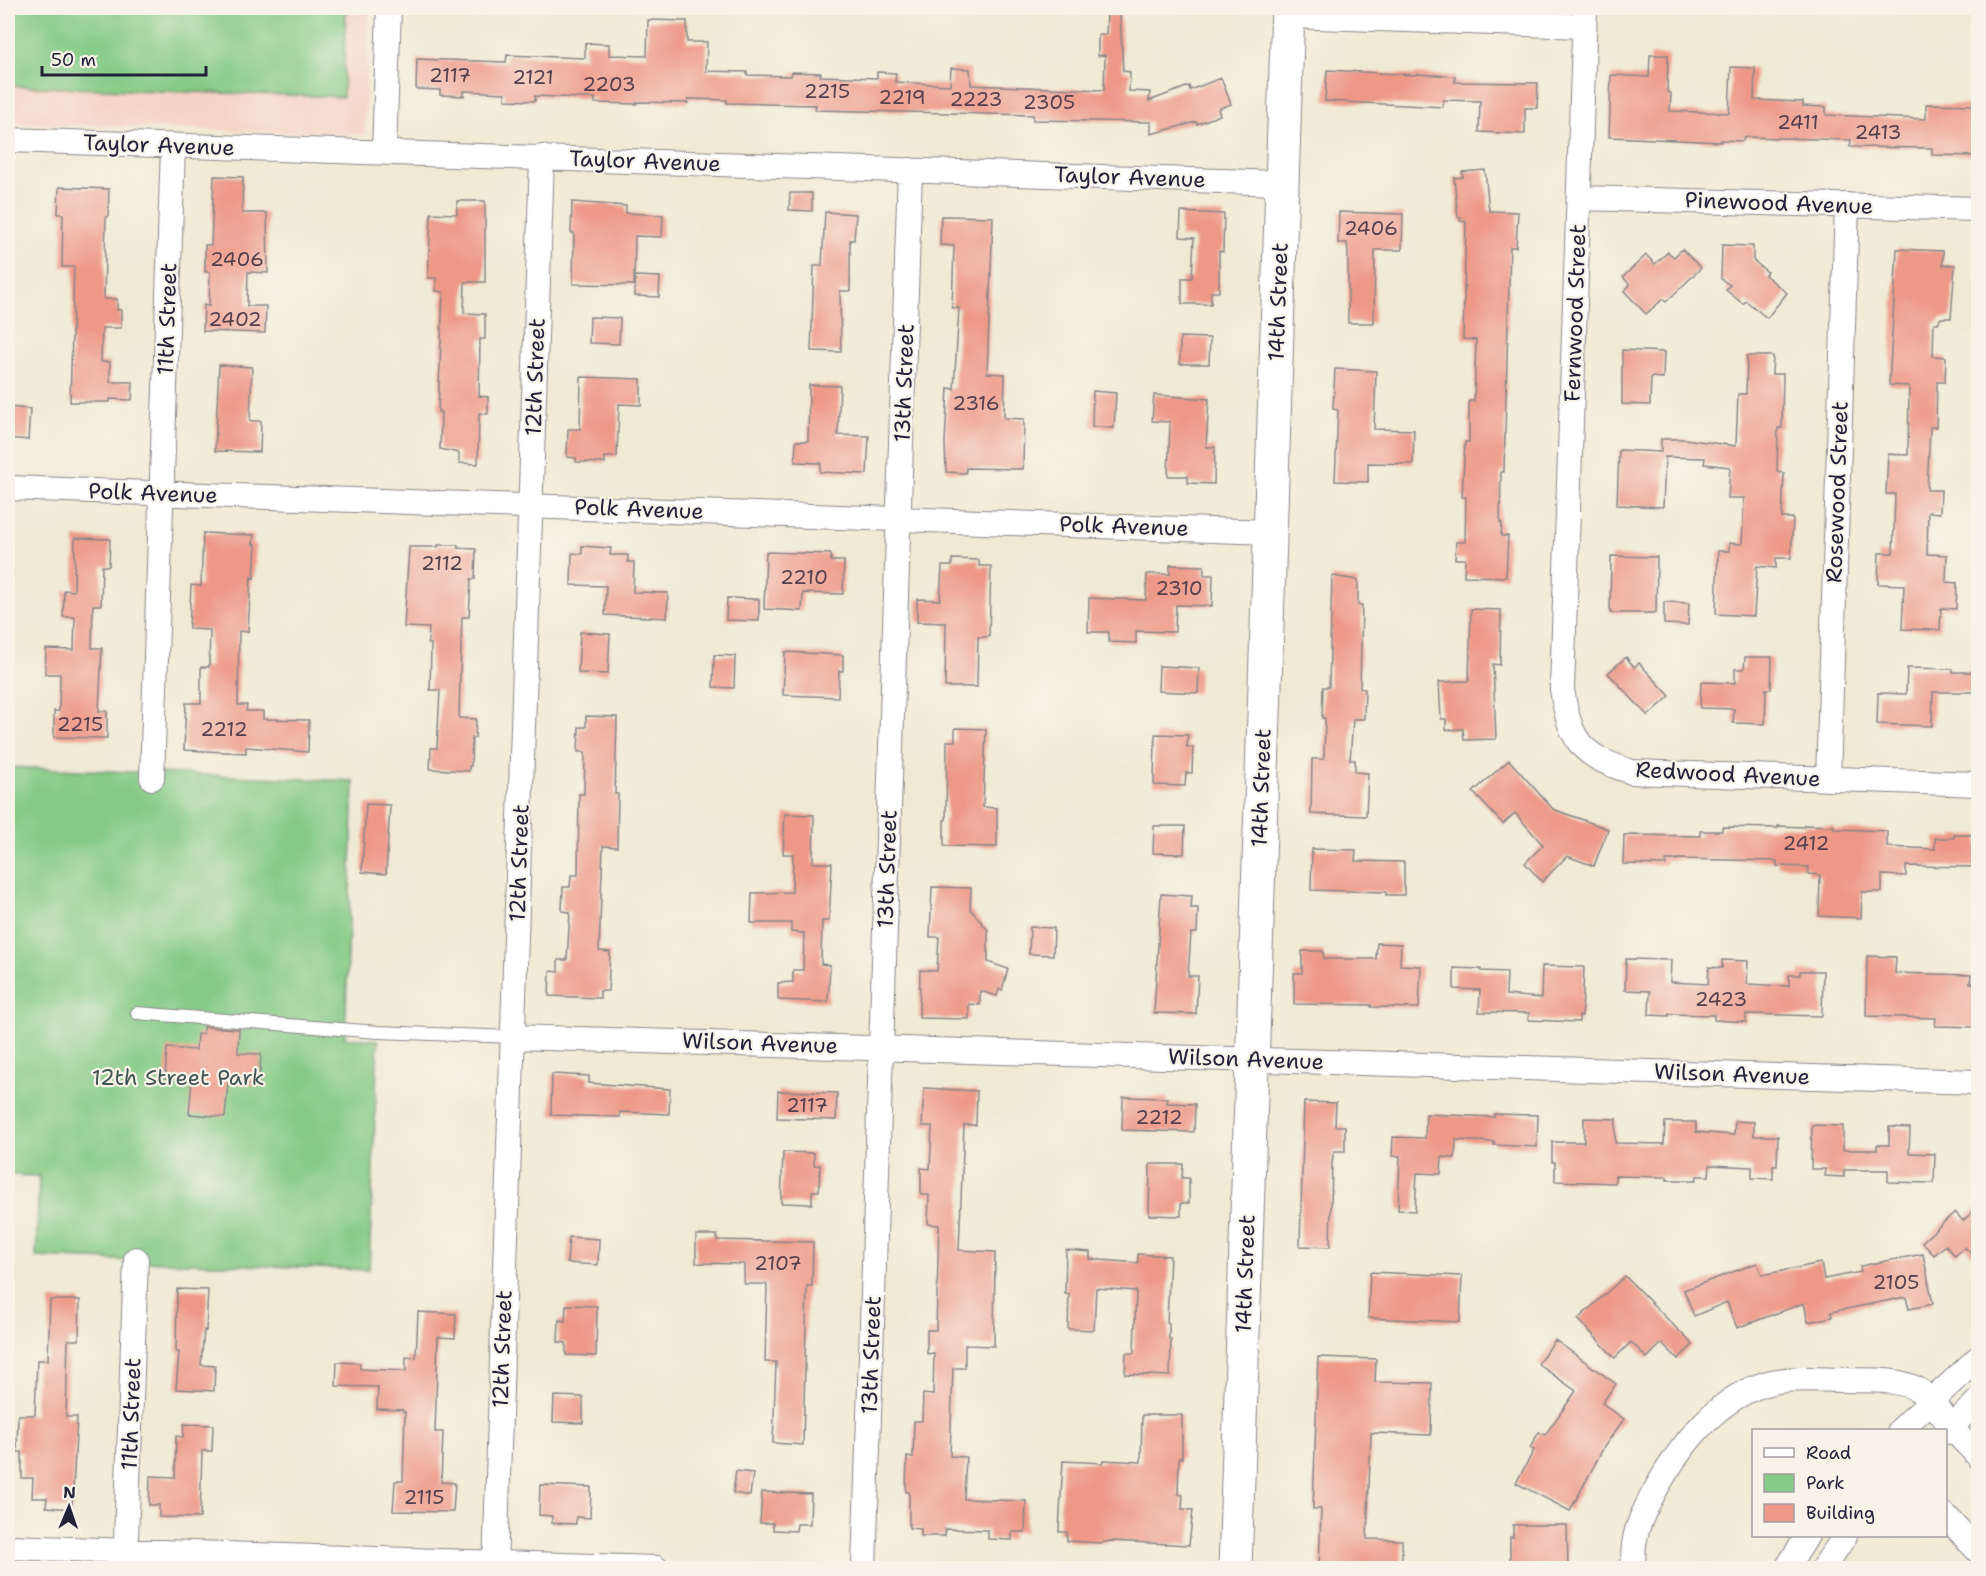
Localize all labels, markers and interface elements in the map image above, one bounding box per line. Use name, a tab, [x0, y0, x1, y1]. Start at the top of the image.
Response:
scale bar	[42, 39, 206, 77]
text: 50 m	[51, 48, 96, 72]
house number: 2117	[429, 62, 471, 88]
house number: 2121	[512, 64, 554, 90]
house number: 2203	[582, 71, 636, 97]
house number: 2215	[804, 78, 850, 104]
house number: 2219	[878, 84, 926, 110]
house number: 2223	[950, 86, 1002, 112]
house number: 2305	[1023, 89, 1075, 115]
house number: 2411	[1777, 109, 1819, 135]
house number: 2413	[1854, 119, 1902, 145]
street label: Taylor Avenue	[83, 128, 235, 162]
street label: Taylor Avenue	[569, 144, 721, 178]
street label: Taylor Avenue	[1054, 160, 1206, 194]
street label: Pinewood Avenue	[1684, 185, 1874, 221]
house number: 2406	[1344, 215, 1398, 241]
street label: Fernwood Street	[1557, 224, 1593, 402]
street label: 14th Street	[1261, 242, 1295, 362]
house number: 2406	[210, 246, 264, 272]
street label: 11th Street	[151, 262, 183, 376]
house number: 2402	[208, 306, 262, 332]
street label: 12th Street	[518, 318, 552, 436]
street label: 13th Street	[887, 323, 921, 443]
house number: 2316	[952, 390, 1000, 416]
street label: Rosewood Street	[1819, 401, 1855, 583]
street label: Polk Avenue	[88, 476, 218, 510]
street label: Polk Avenue	[574, 492, 704, 526]
street label: Polk Avenue	[1059, 509, 1189, 543]
house number: 2112	[421, 550, 463, 576]
house number: 2210	[780, 564, 828, 590]
house number: 2310	[1155, 575, 1203, 601]
house number: 2215	[57, 711, 103, 737]
house number: 2212	[200, 716, 248, 742]
street label: 14th Street	[1244, 728, 1278, 848]
street label: Redwood Avenue	[1635, 755, 1821, 793]
street label: 12th Street	[502, 804, 536, 922]
street label: 13th Street	[870, 809, 904, 929]
house number: 2412	[1782, 830, 1830, 856]
house number: 2423	[1695, 986, 1747, 1012]
street label: Wilson Avenue	[681, 1026, 839, 1060]
street label: Wilson Avenue	[1167, 1042, 1325, 1076]
street label: Wilson Avenue	[1653, 1057, 1811, 1091]
park label: 12th Street Park	[92, 1063, 264, 1092]
house number: 2117	[786, 1092, 828, 1118]
house number: 2212	[1135, 1104, 1183, 1130]
street label: 14th Street	[1228, 1214, 1262, 1334]
house number: 2107	[754, 1250, 802, 1276]
house number: 2105	[1873, 1269, 1919, 1295]
street label: 12th Street	[485, 1290, 519, 1408]
street label: 13th Street	[854, 1295, 888, 1415]
street label: 11th Street	[115, 1357, 147, 1471]
legend	[1752, 1429, 1947, 1537]
text: Road	[1806, 1441, 1851, 1465]
text: Park	[1806, 1471, 1845, 1495]
north arrow	[39, 1477, 99, 1537]
text: N	[63, 1482, 76, 1503]
house number: 2115	[404, 1484, 444, 1510]
text: Building	[1806, 1501, 1875, 1525]

